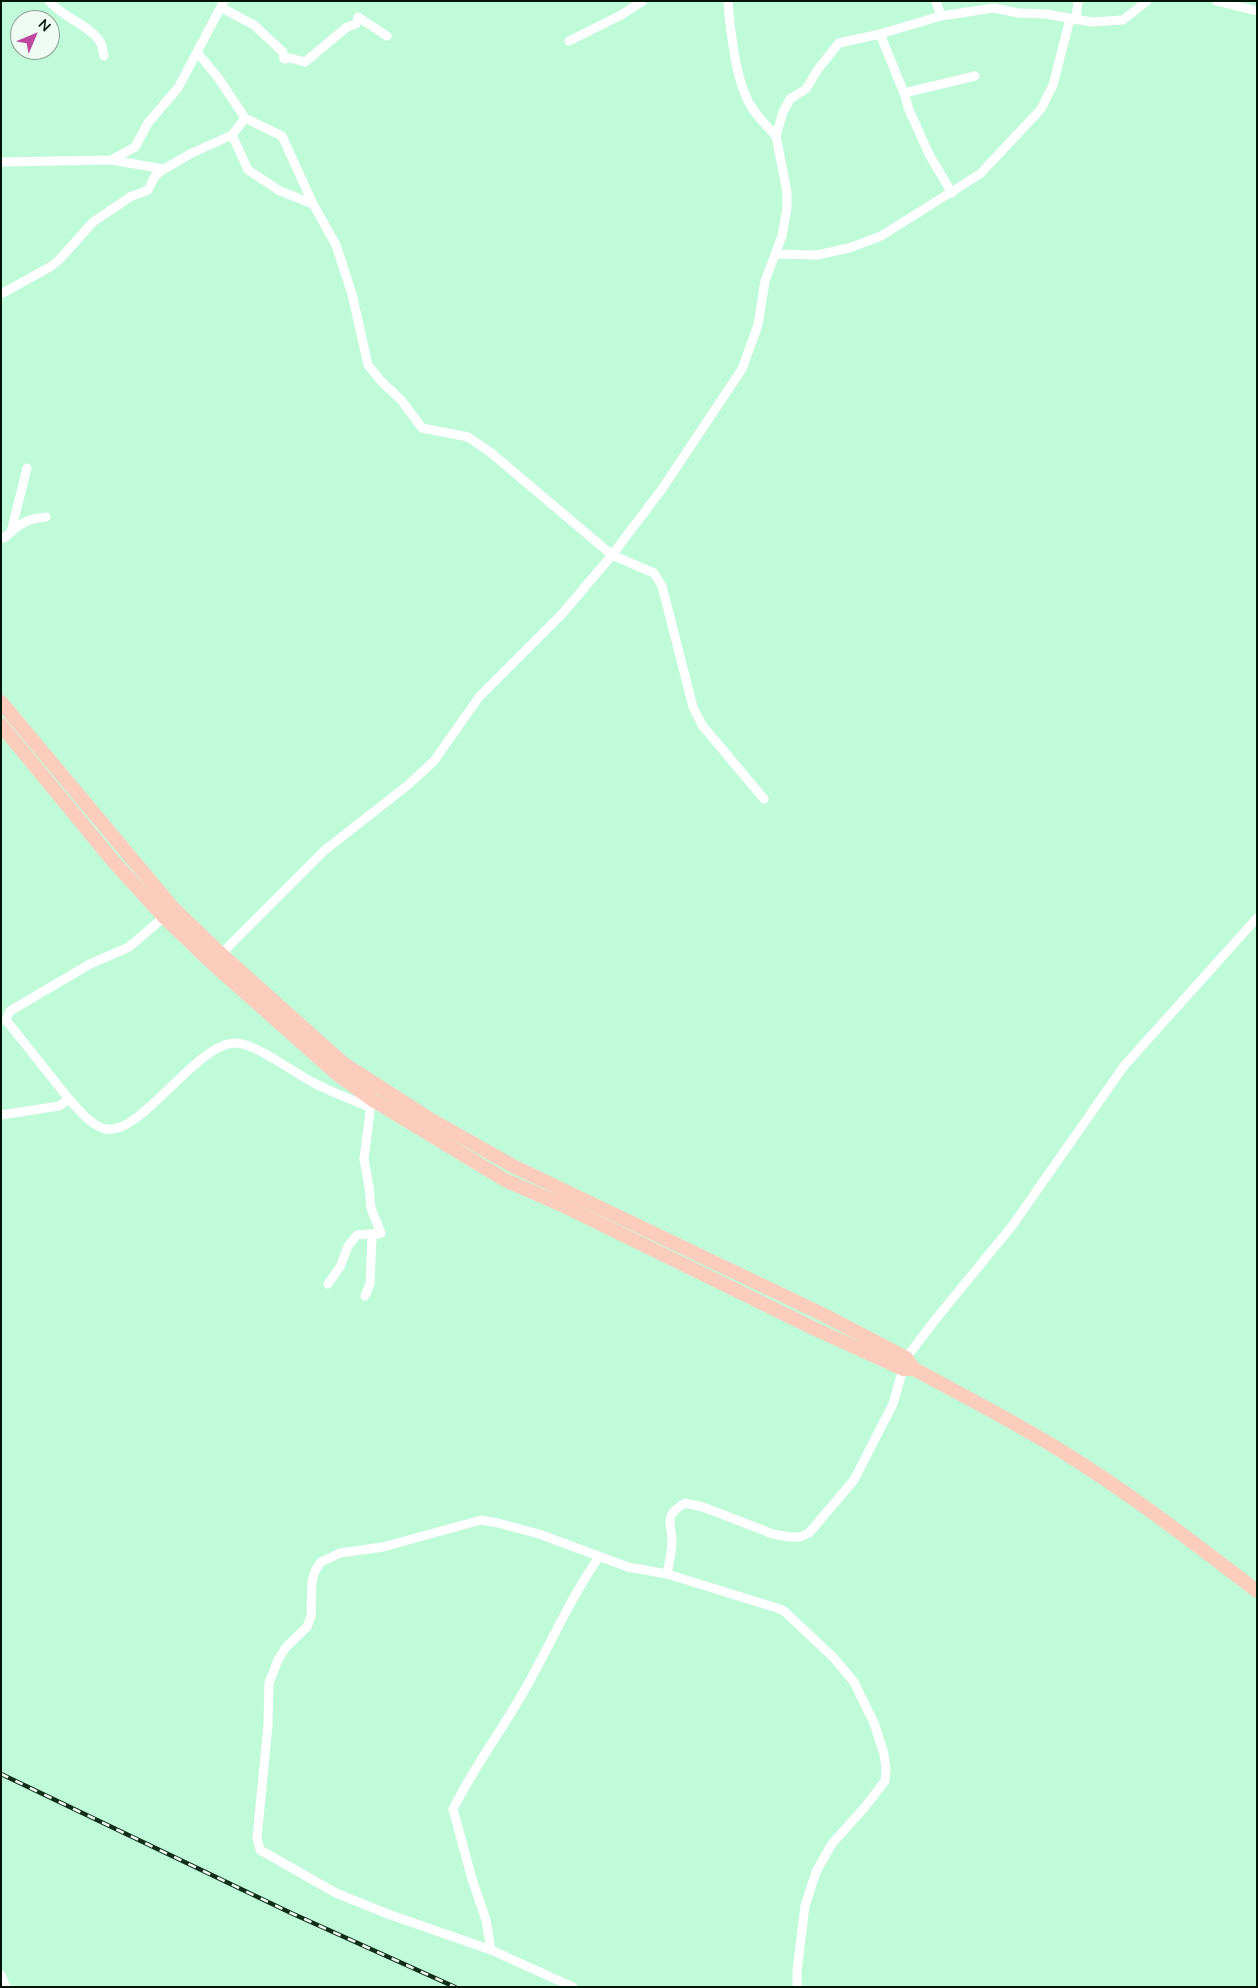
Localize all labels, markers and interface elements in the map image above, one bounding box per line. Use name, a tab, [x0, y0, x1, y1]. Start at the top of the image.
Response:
north arrow	[10, 10, 60, 60]
text: N	[35, 15, 55, 35]

